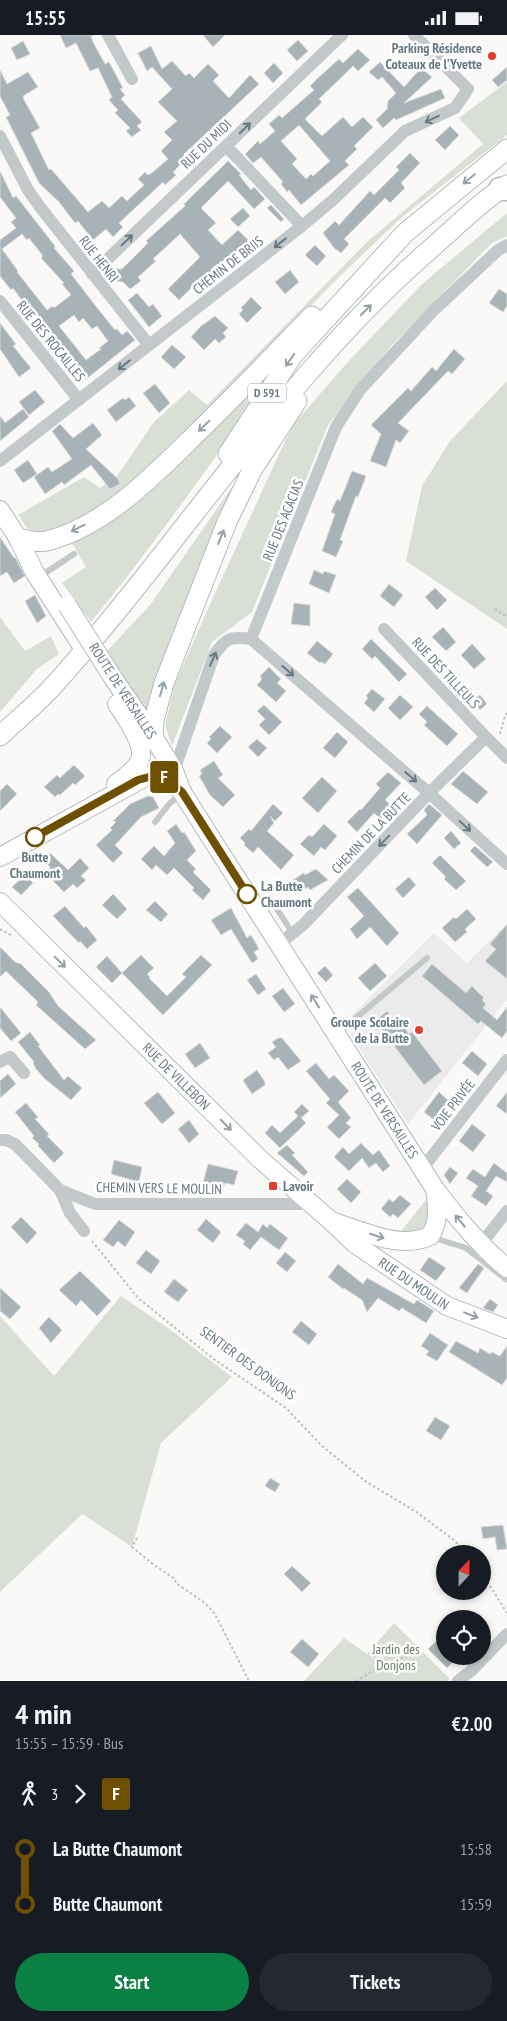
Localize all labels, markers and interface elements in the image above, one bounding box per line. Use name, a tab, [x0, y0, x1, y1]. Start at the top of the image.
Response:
text: 15:55	[25, 6, 66, 30]
place label: Parking Résidence Coteaux de l’Yvette	[386, 39, 482, 73]
marker: Parking Résidence Coteaux de l’Yvette	[486, 50, 498, 62]
one-way arrow	[425, 115, 440, 124]
street label: RUE DU MIDI	[177, 116, 235, 172]
one-way arrow	[238, 122, 251, 134]
one-way arrow	[463, 173, 476, 184]
street label: RUE HENRI	[75, 232, 123, 286]
street label: CHEMIN DE BRIIS	[189, 232, 267, 298]
one-way arrow	[121, 234, 134, 246]
one-way arrow	[274, 238, 287, 249]
street label: RUE DES ROCAILLES	[13, 297, 89, 385]
one-way arrow	[360, 304, 372, 316]
one-way arrow	[285, 353, 295, 367]
one-way arrow	[118, 359, 131, 370]
road number: D 591	[248, 383, 286, 403]
one-way arrow	[198, 420, 210, 432]
street label: RUE DES ACACIAS	[259, 477, 307, 563]
one-way arrow	[71, 524, 86, 533]
one-way arrow	[216, 530, 226, 545]
street label: RUE DES TILLEULS	[408, 634, 484, 712]
street label: ROUTE DE VERSAILLES	[85, 639, 161, 743]
one-way arrow	[208, 652, 218, 667]
one-way arrow	[281, 665, 294, 676]
one-way arrow	[158, 681, 168, 697]
line badge: F	[148, 761, 180, 793]
text: F	[160, 765, 168, 788]
one-way arrow	[404, 771, 417, 783]
street label: CHEMIN DE LA BUTTE	[327, 788, 415, 878]
one-way arrow	[459, 820, 471, 832]
marker: Butte Chaumont	[25, 827, 45, 847]
one-way arrow	[378, 835, 390, 847]
place label: Butte Chaumont	[10, 848, 60, 882]
place label: La Butte Chaumont	[261, 877, 312, 911]
marker: La Butte Chaumont	[237, 884, 257, 904]
one-way arrow	[54, 956, 66, 968]
one-way arrow	[309, 994, 319, 1008]
place label: Groupe Scolaire de la Butte	[331, 1013, 409, 1047]
marker: Groupe Scolaire de la Butte	[413, 1024, 425, 1036]
street label: RUE DE VILLEBON	[139, 1039, 214, 1114]
street label: ROUTE DE VERSAILLES	[347, 1058, 422, 1162]
street label: VOIE PRIVÉE	[427, 1075, 479, 1135]
one-way arrow	[220, 1119, 232, 1131]
place label: Lavoir	[283, 1177, 315, 1195]
street label: CHEMIN VERS LE MOULIN	[96, 1178, 222, 1198]
marker: Lavoir	[267, 1180, 279, 1192]
one-way arrow	[454, 1215, 466, 1228]
one-way arrow	[369, 1231, 385, 1241]
street label: RUE DU MOULIN	[375, 1253, 452, 1314]
one-way arrow	[462, 1311, 478, 1320]
street label: SENTIER DES DONJONS	[197, 1322, 299, 1404]
north arrow	[436, 1545, 491, 1600]
map controls	[436, 1545, 491, 1665]
button: locate	[436, 1610, 491, 1665]
park label: Jardin des Donjons	[371, 1640, 420, 1674]
text: 4 min	[15, 1695, 72, 1732]
text: €2.00	[452, 1712, 492, 1736]
text: 15:55 – 15:59 · Bus	[15, 1733, 123, 1753]
icon: walk	[15, 1780, 43, 1808]
icon: forward	[66, 1780, 94, 1808]
text: F	[112, 1782, 120, 1805]
text: 3	[51, 1784, 58, 1804]
text: La Butte Chaumont	[53, 1837, 182, 1861]
text: 15:58	[460, 1839, 492, 1859]
text: Butte Chaumont	[53, 1892, 162, 1916]
text: 15:59	[460, 1894, 492, 1914]
button: Start	[15, 1953, 249, 2011]
button: Tickets	[259, 1953, 492, 2011]

